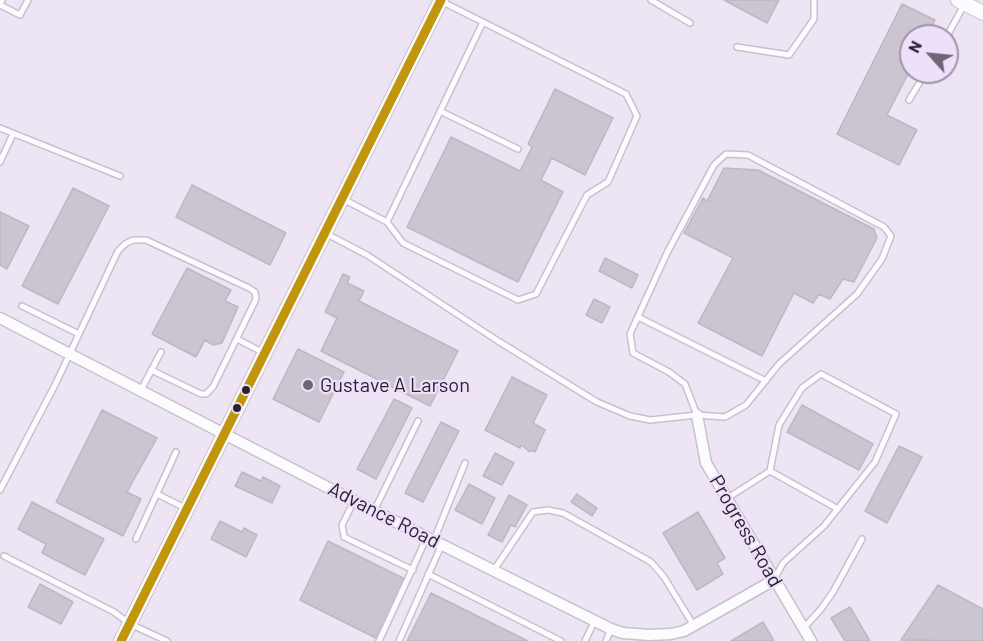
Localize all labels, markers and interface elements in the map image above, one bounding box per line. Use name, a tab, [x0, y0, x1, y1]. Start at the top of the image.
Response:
north arrow	[899, 24, 959, 84]
text: N	[903, 37, 925, 56]
place label: Gustave A Larson	[320, 373, 470, 397]
marker: Gustave A Larson	[301, 378, 315, 392]
unlabelled marker	[240, 384, 252, 396]
unlabelled marker	[231, 402, 243, 414]
street label: Progress Road	[704, 471, 788, 591]
street label: Advance Road	[324, 477, 444, 553]

